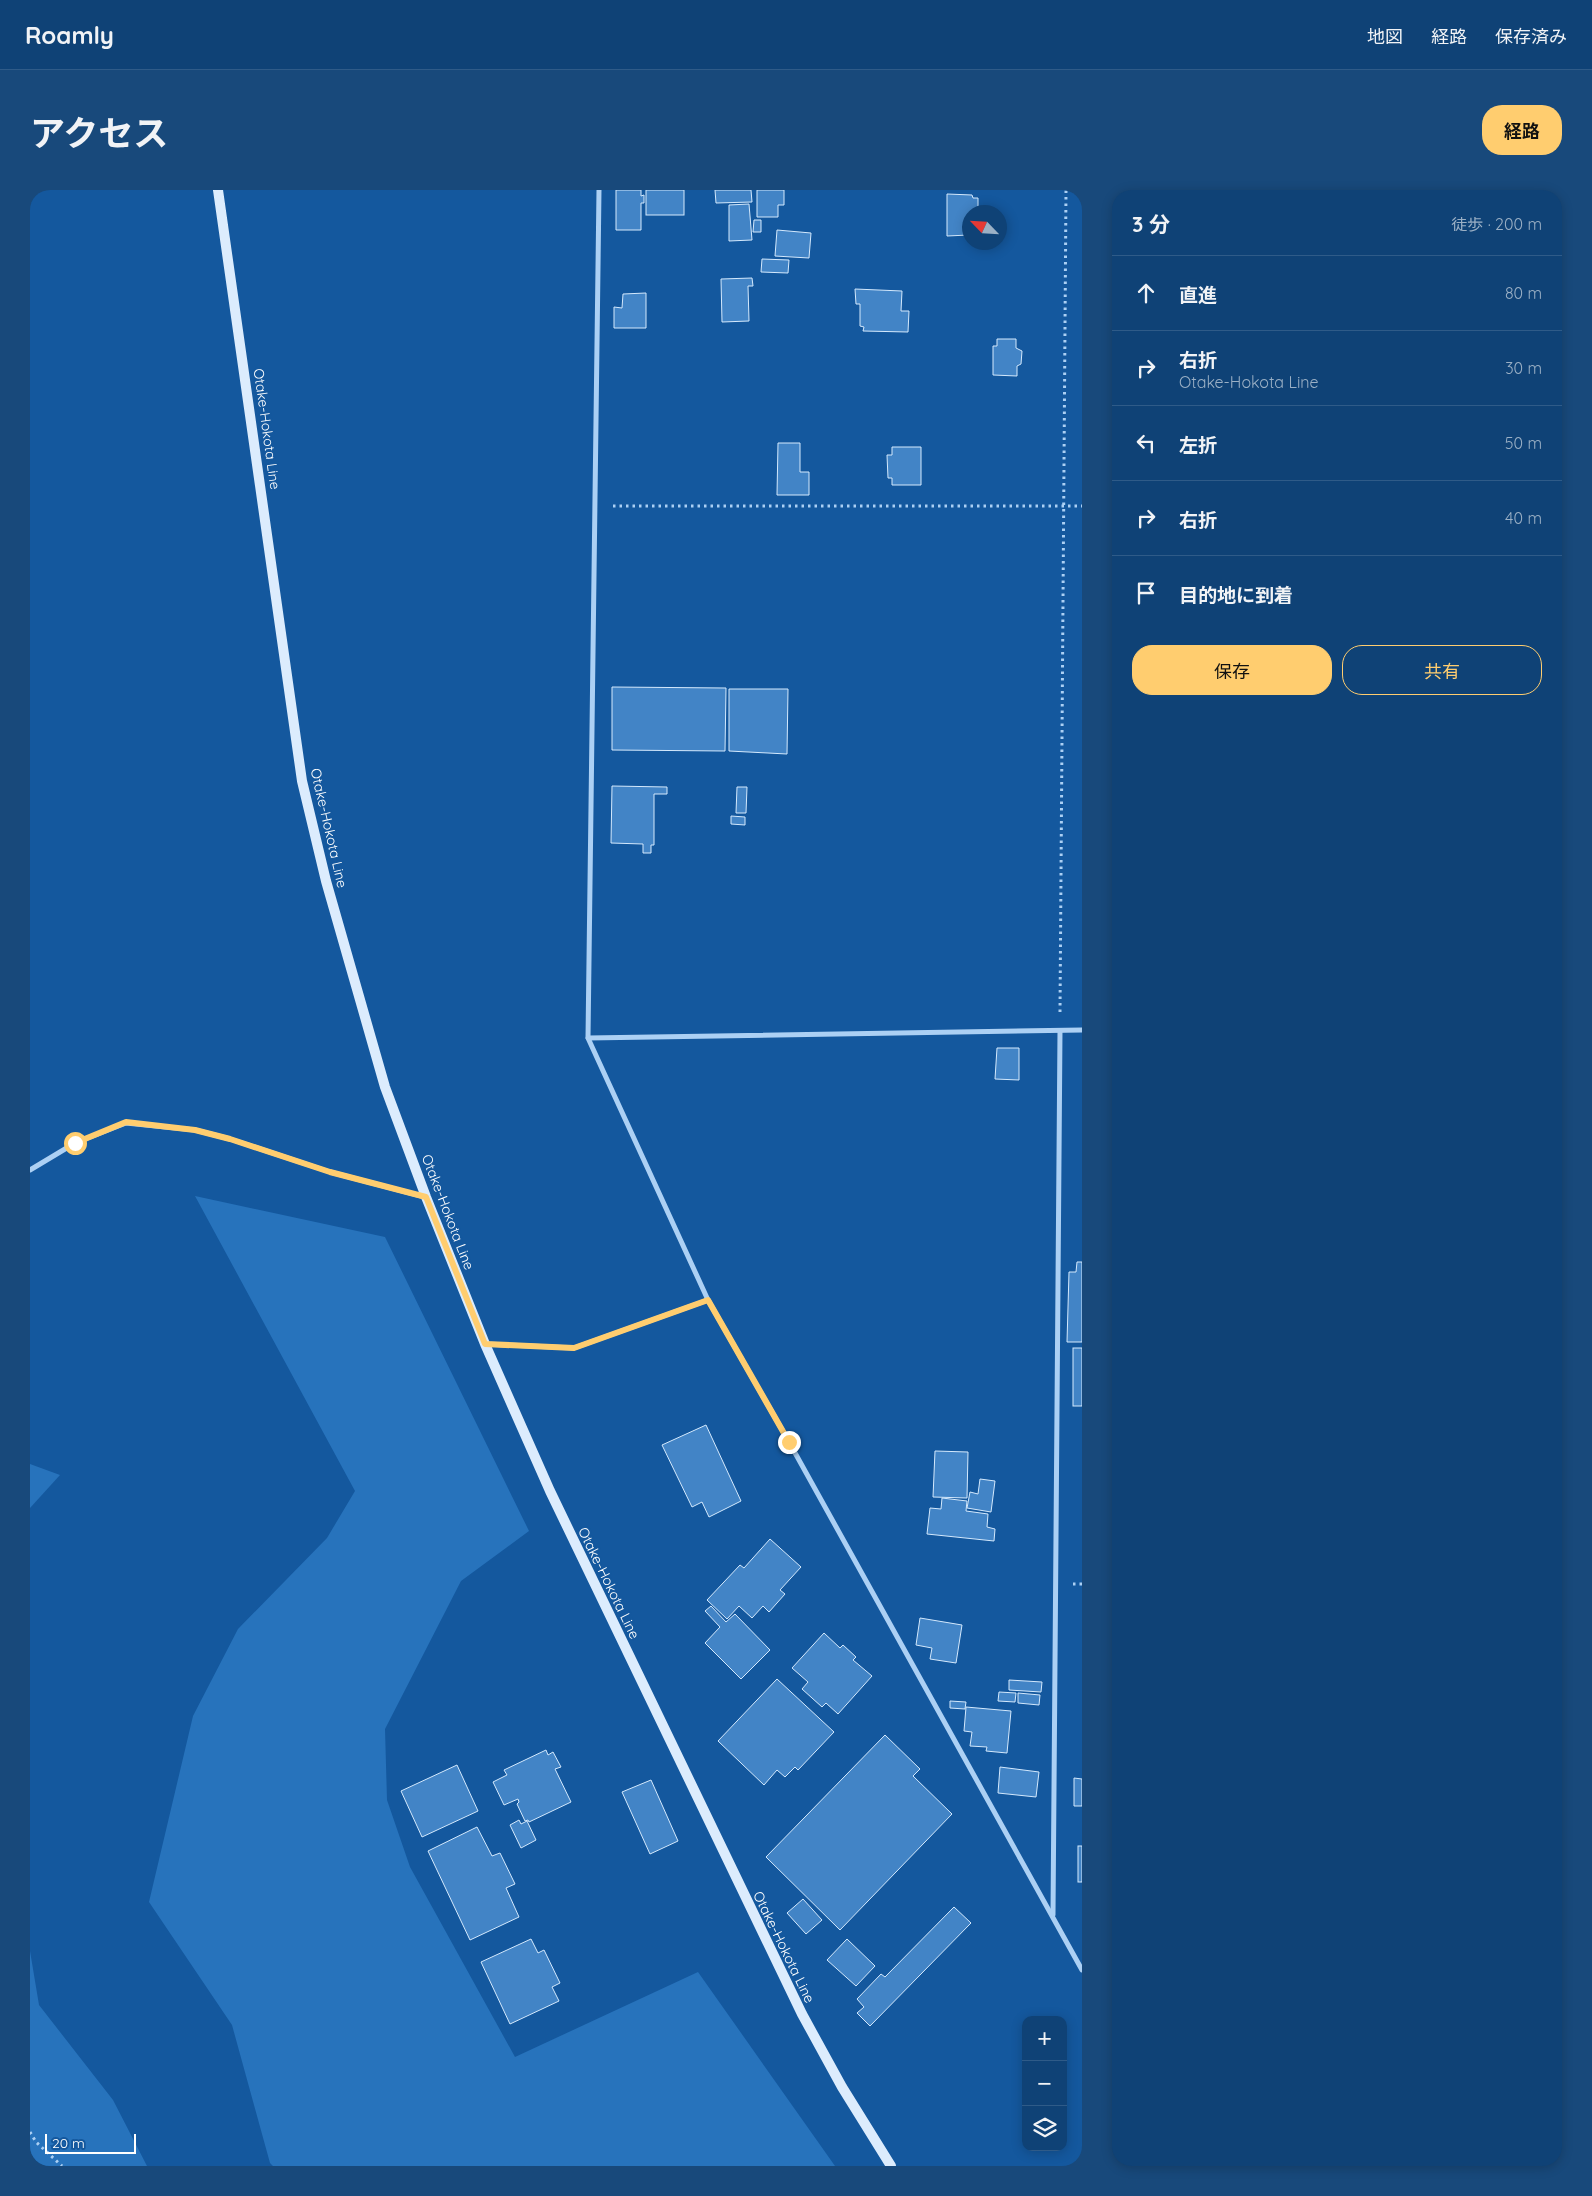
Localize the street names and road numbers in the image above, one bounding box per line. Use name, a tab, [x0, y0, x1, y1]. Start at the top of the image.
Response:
street label: Otake-Hokota Line	[250, 367, 284, 491]
street label: Otake-Hokota Line	[306, 766, 352, 890]
street label: Otake-Hokota Line	[418, 1152, 478, 1272]
street label: Otake-Hokota Line	[574, 1524, 644, 1642]
street label: Otake-Hokota Line	[749, 1888, 819, 2006]

